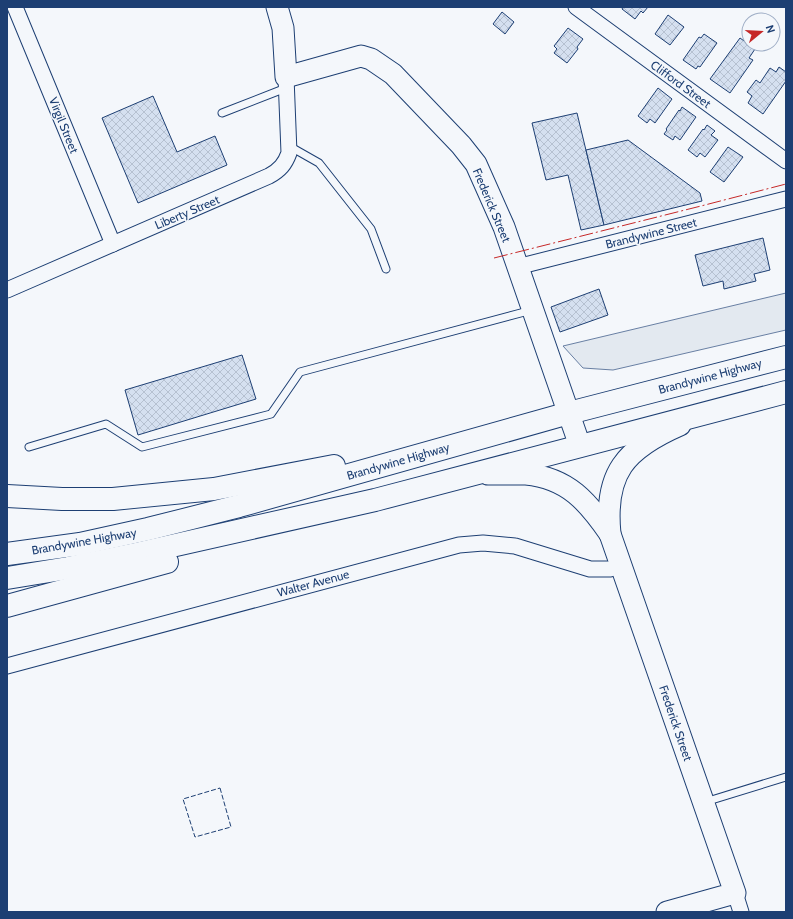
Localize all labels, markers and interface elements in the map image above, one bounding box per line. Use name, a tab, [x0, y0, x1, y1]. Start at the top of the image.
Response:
north arrow	[741, 12, 781, 52]
text: N	[763, 23, 778, 35]
street label: Clifford Street	[648, 57, 714, 111]
street label: Virgil Street	[46, 95, 82, 155]
street label: Frederick Street	[470, 166, 514, 244]
street label: Liberty Street	[152, 192, 222, 232]
street label: Brandywine Street	[604, 214, 698, 252]
street label: Brandywine Highway	[657, 355, 763, 397]
street label: Brandywine Highway	[345, 439, 451, 483]
street label: Brandywine Highway	[30, 524, 138, 558]
street label: Walter Avenue	[275, 566, 351, 600]
street label: Frederick Street	[656, 683, 696, 763]

